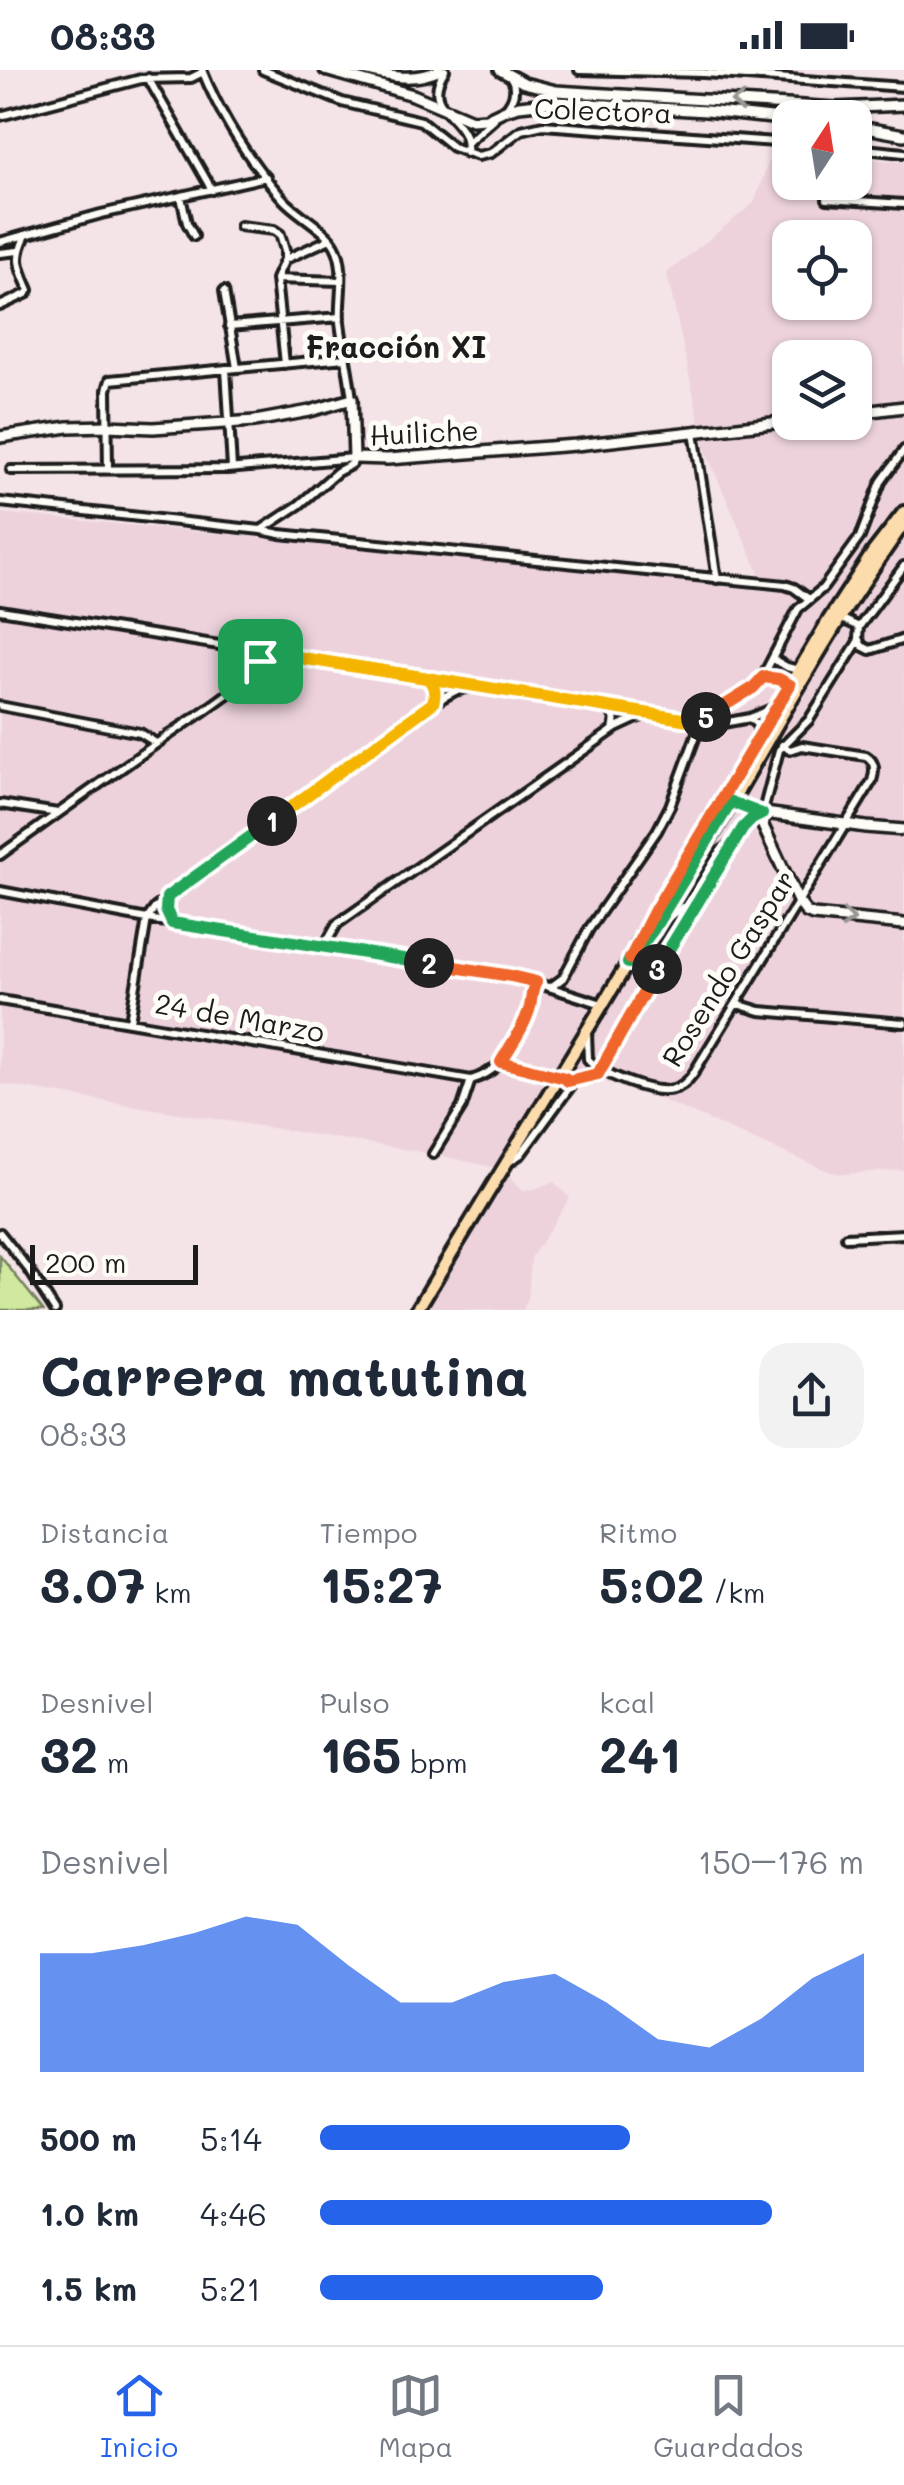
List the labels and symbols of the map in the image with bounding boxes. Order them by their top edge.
street label: Colectora [533,90,673,130]
one-way arrow [730,91,746,113]
north arrow [772,100,872,200]
district label: Fracción XI [305,326,487,366]
street label: Huiliche [369,411,479,453]
pin [218,619,303,704]
pin: 5 [681,692,731,742]
pin: 1 [247,796,297,846]
street label: Rosendo Gaspar [653,863,803,1073]
one-way arrow [841,907,857,929]
pin: 2 [404,938,454,988]
pin: 3 [632,944,682,994]
street label: 24 de Marzo [153,984,327,1050]
scale bar [30,1240,198,1284]

